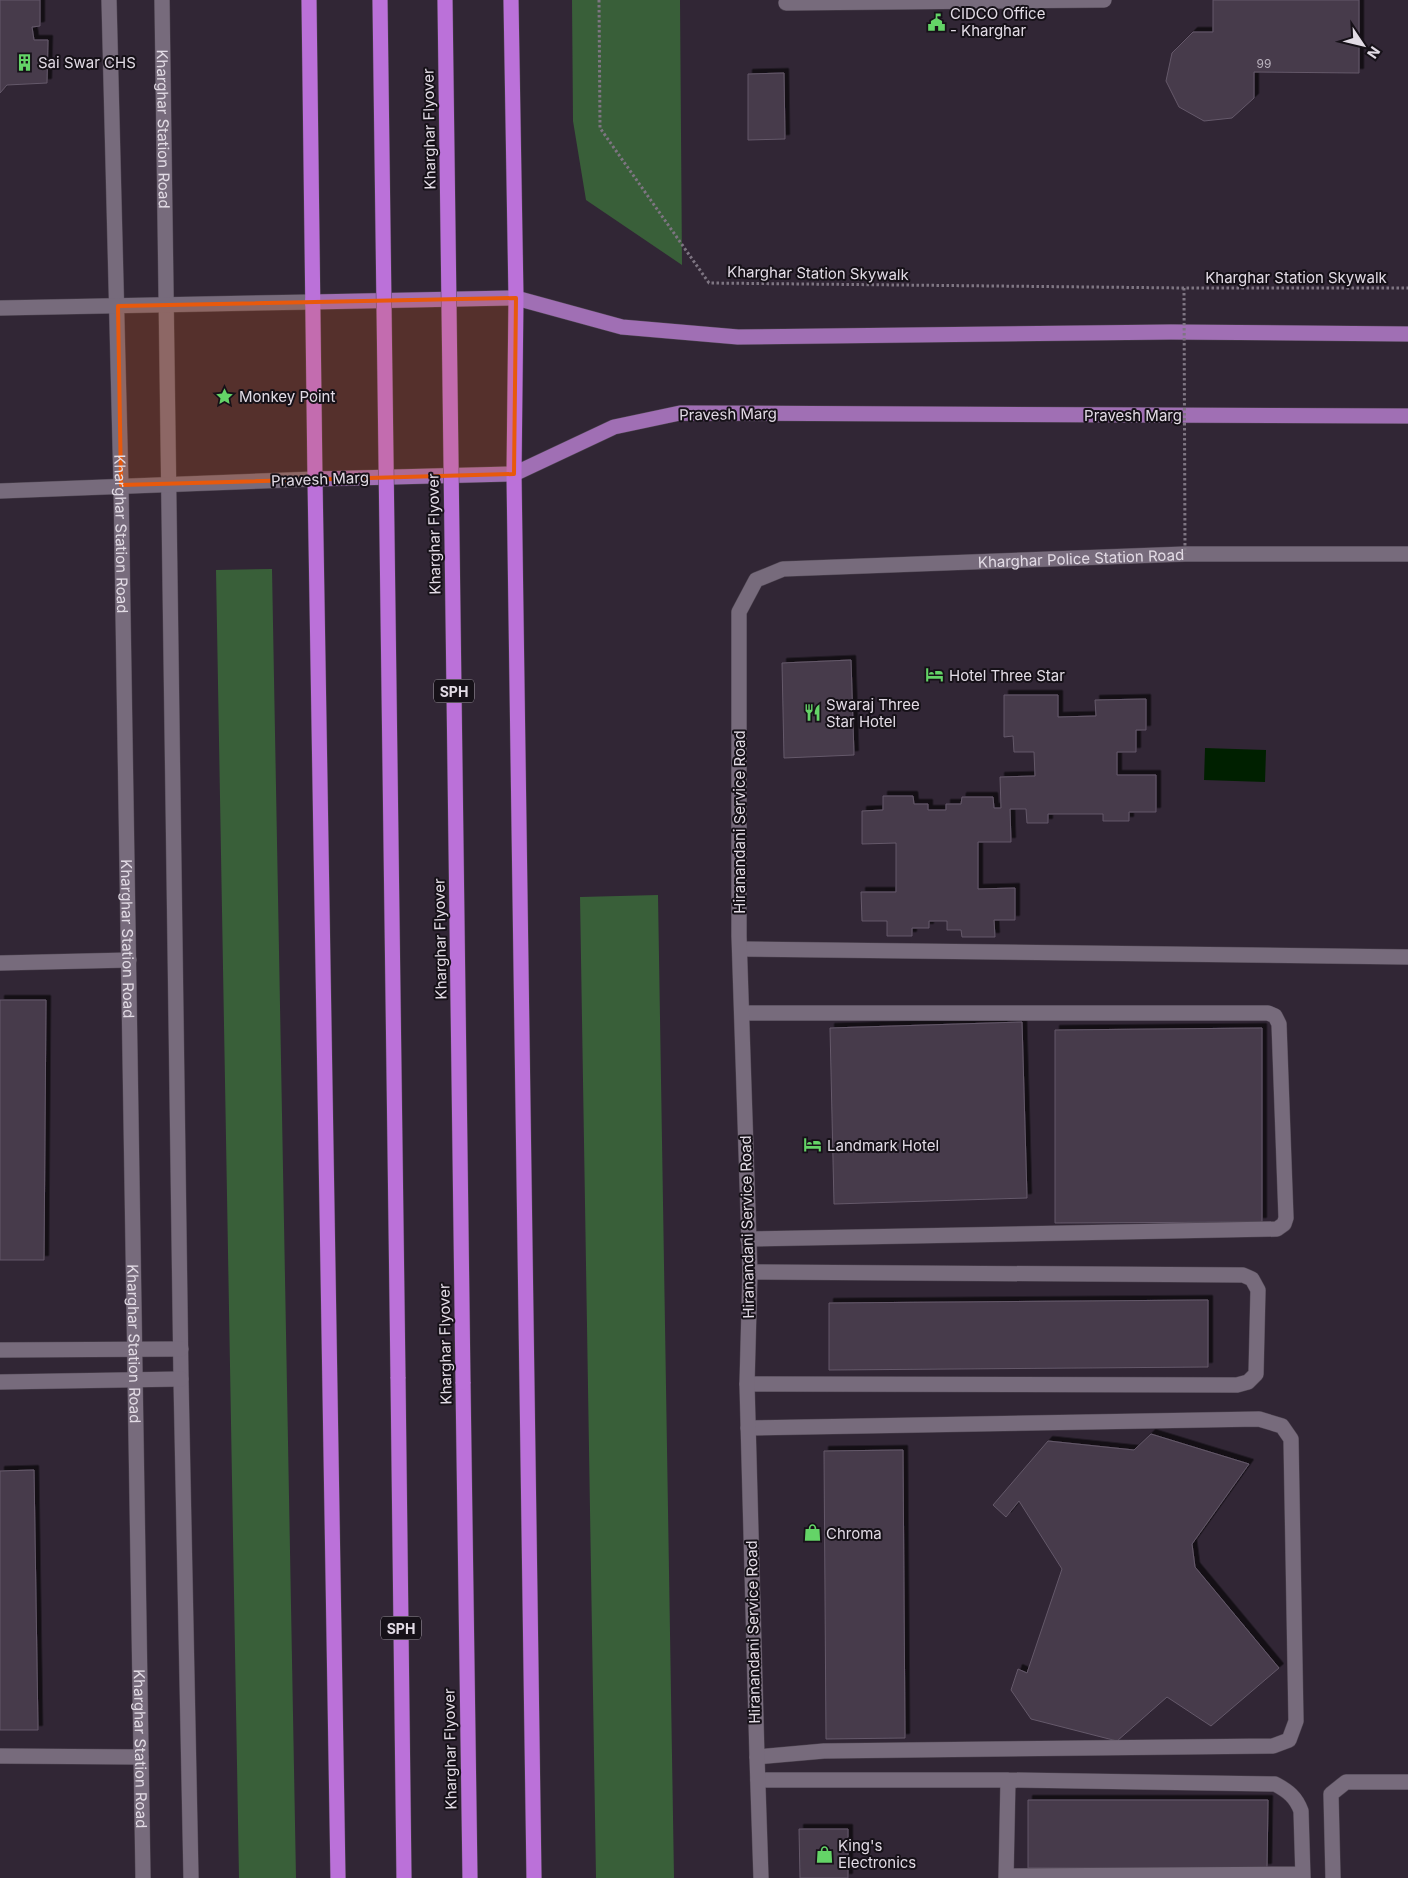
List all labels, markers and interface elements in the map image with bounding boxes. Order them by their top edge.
place label: CIDCO Office - Kharghar [950,4,1045,40]
public building icon: CIDCO Office - Kharghar [926,12,946,32]
north arrow [1338,20,1388,70]
text: N [1364,43,1384,62]
street label: Kharghar Station Road [153,49,174,209]
building icon: Sai Swar CHS [14,52,34,72]
place label: Sai Swar CHS [38,53,136,72]
house number: 99 [1257,56,1271,71]
street label: Kharghar Flyover [418,68,440,190]
street label: Kharghar Station Skywalk [727,262,910,284]
street label: Kharghar Station Skywalk [1205,268,1388,287]
place icon: Monkey Point [215,386,235,406]
place label: Monkey Point [239,387,335,406]
street label: Pravesh Marg [679,404,777,424]
street label: Pravesh Marg [1084,406,1182,425]
street label: Kharghar Station Road [111,454,133,614]
street label: Pravesh Marg [271,468,369,490]
street label: Kharghar Flyover [423,473,445,595]
street label: Kharghar Police Station Road [977,545,1184,571]
hotel icon: Hotel Three Star [925,665,945,685]
place label: Hotel Three Star [949,666,1065,685]
road number: SPH [434,679,474,702]
place label: Swaraj Three Star Hotel [826,695,920,731]
restaurant icon: Swaraj Three Star Hotel [802,703,822,723]
street label: Hiranandani Service Road [730,730,749,914]
street label: Kharghar Station Road [117,859,139,1018]
street label: Kharghar Flyover [429,878,451,1000]
street label: Hiranandani Service Road [736,1135,758,1319]
hotel icon: Landmark Hotel [803,1135,823,1155]
place label: Landmark Hotel [827,1136,939,1155]
street label: Kharghar Station Road [124,1264,145,1423]
street label: Kharghar Flyover [434,1283,456,1405]
shop icon: Chroma [802,1523,822,1543]
place label: Chroma [826,1524,882,1543]
street label: Hiranandani Service Road [742,1540,764,1724]
road number: SPH [381,1616,421,1640]
street label: Kharghar Station Road [130,1669,152,1828]
street label: Kharghar Flyover [439,1688,461,1810]
place label: King's Electronics [838,1836,916,1872]
shop icon: King's Electronics [814,1844,834,1864]

